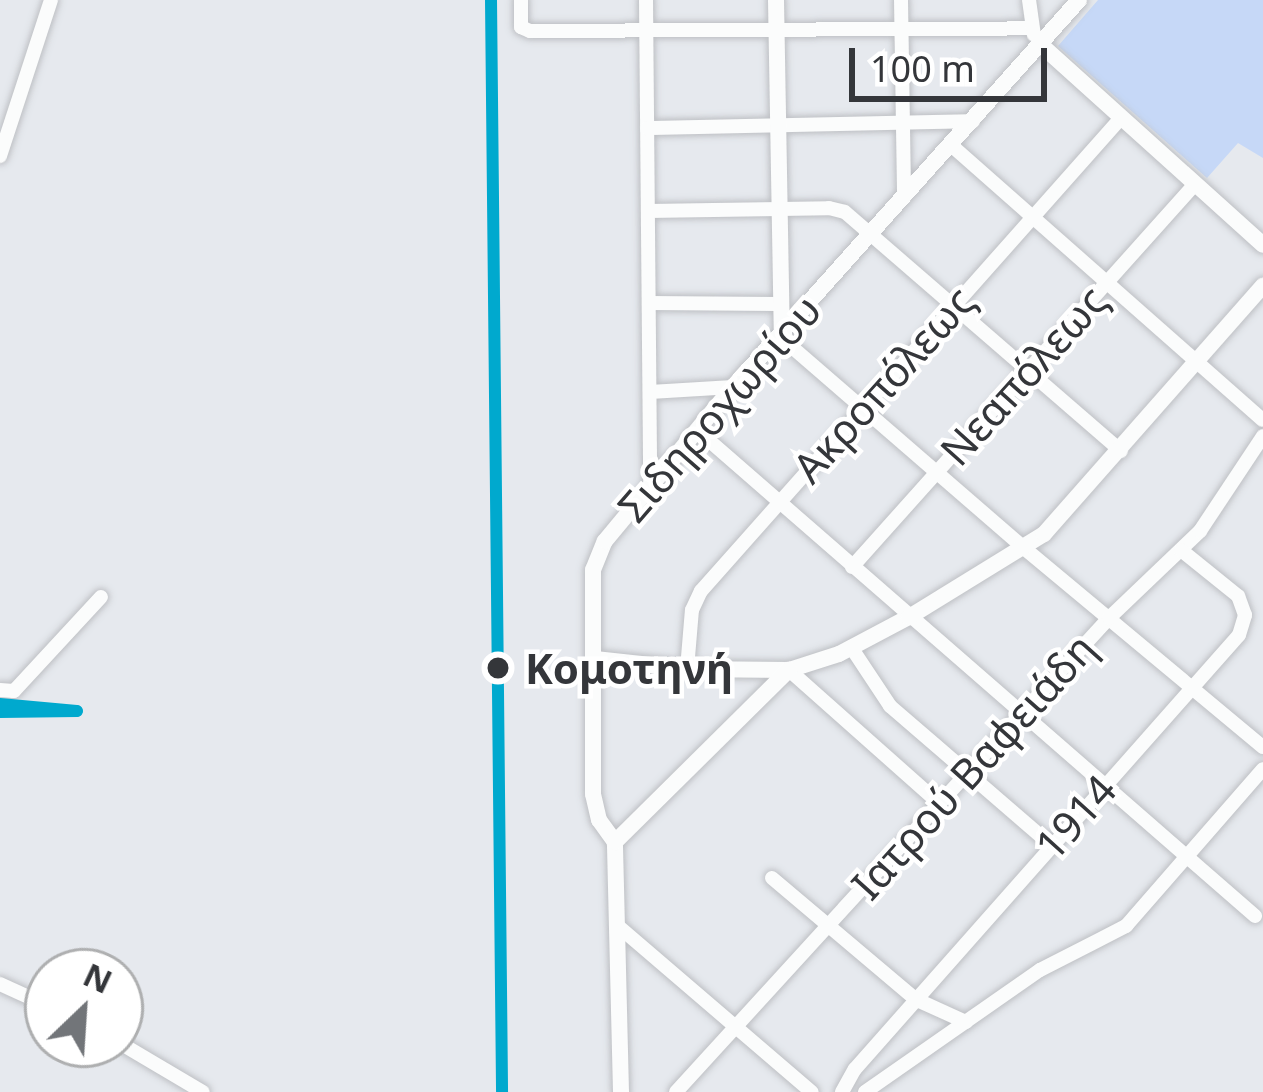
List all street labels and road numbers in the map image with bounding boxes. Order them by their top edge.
street label: Νεαπόλεως [929,275,1117,475]
street label: Ακροπόλεως [782,276,984,492]
street label: Σιδηροχωρίου [607,285,831,531]
street label: Ιατρού Βαφειάδη [841,623,1105,909]
street label: 1914 [1024,764,1126,870]

